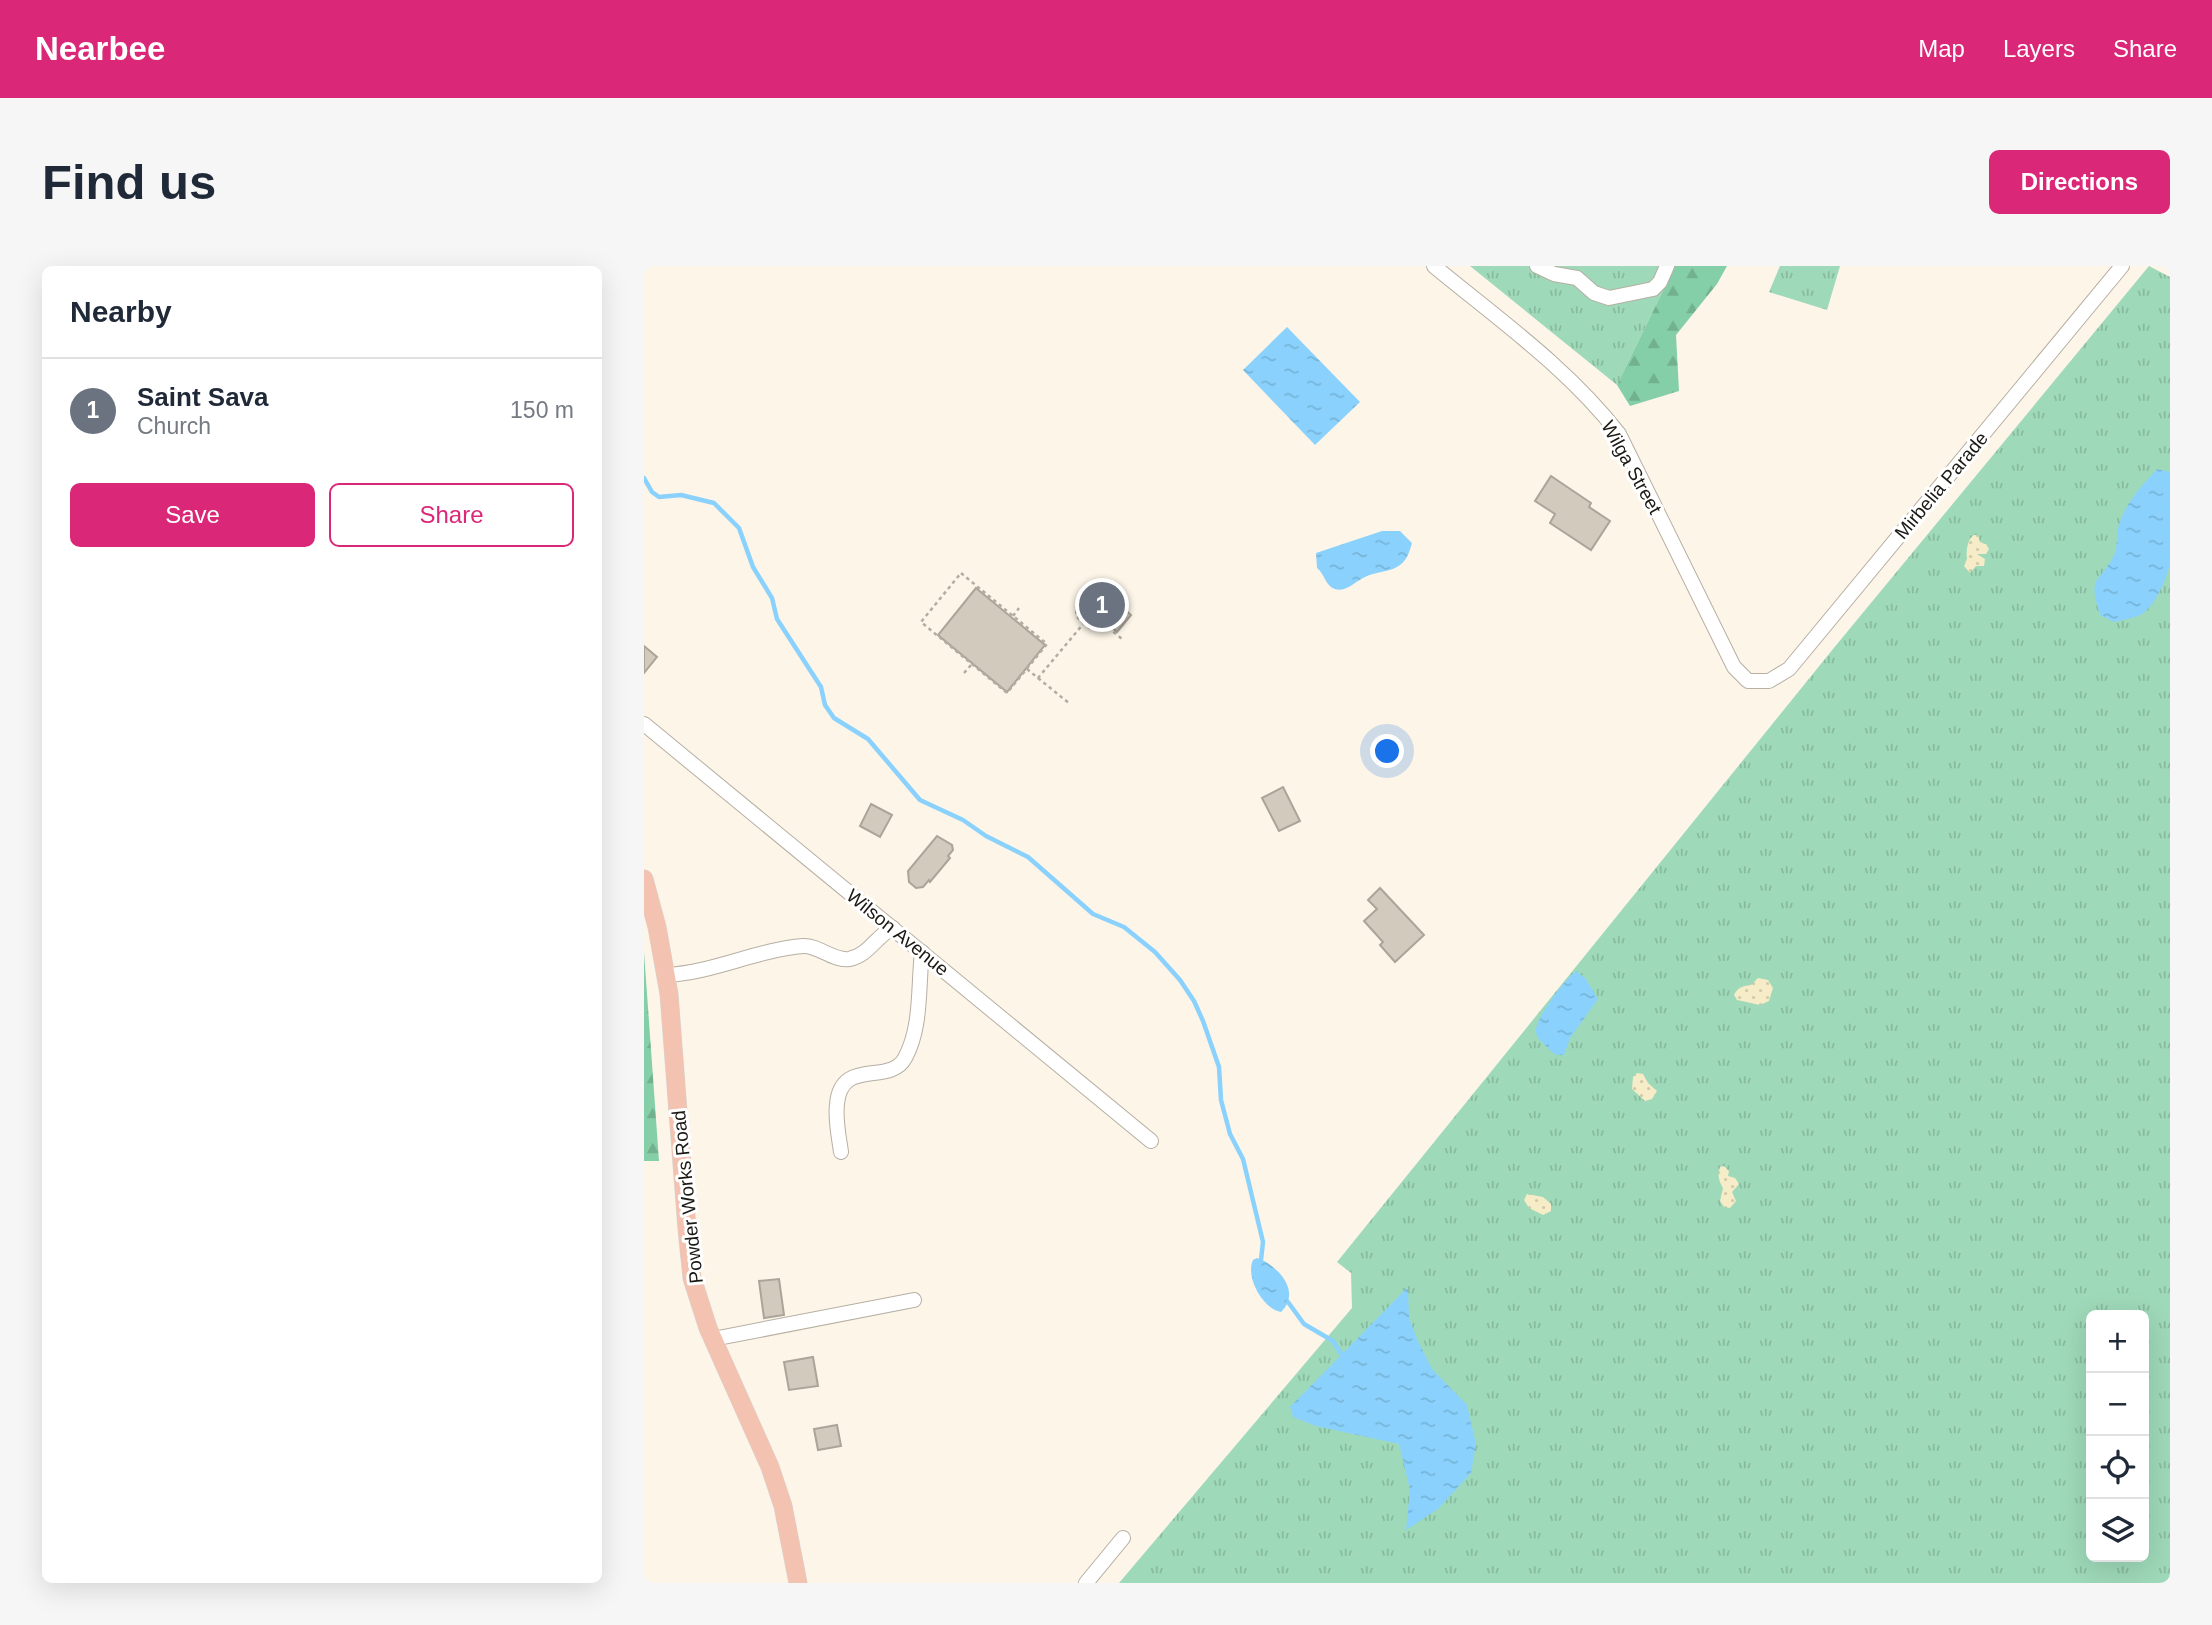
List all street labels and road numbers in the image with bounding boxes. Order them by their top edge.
street label: Wilga Street [1597,417,1666,518]
street label: Mirbelia Parade [1891,428,1992,543]
street label: Wilson Avenue [842,885,953,980]
street label: Powder Works Road [668,1109,707,1285]

